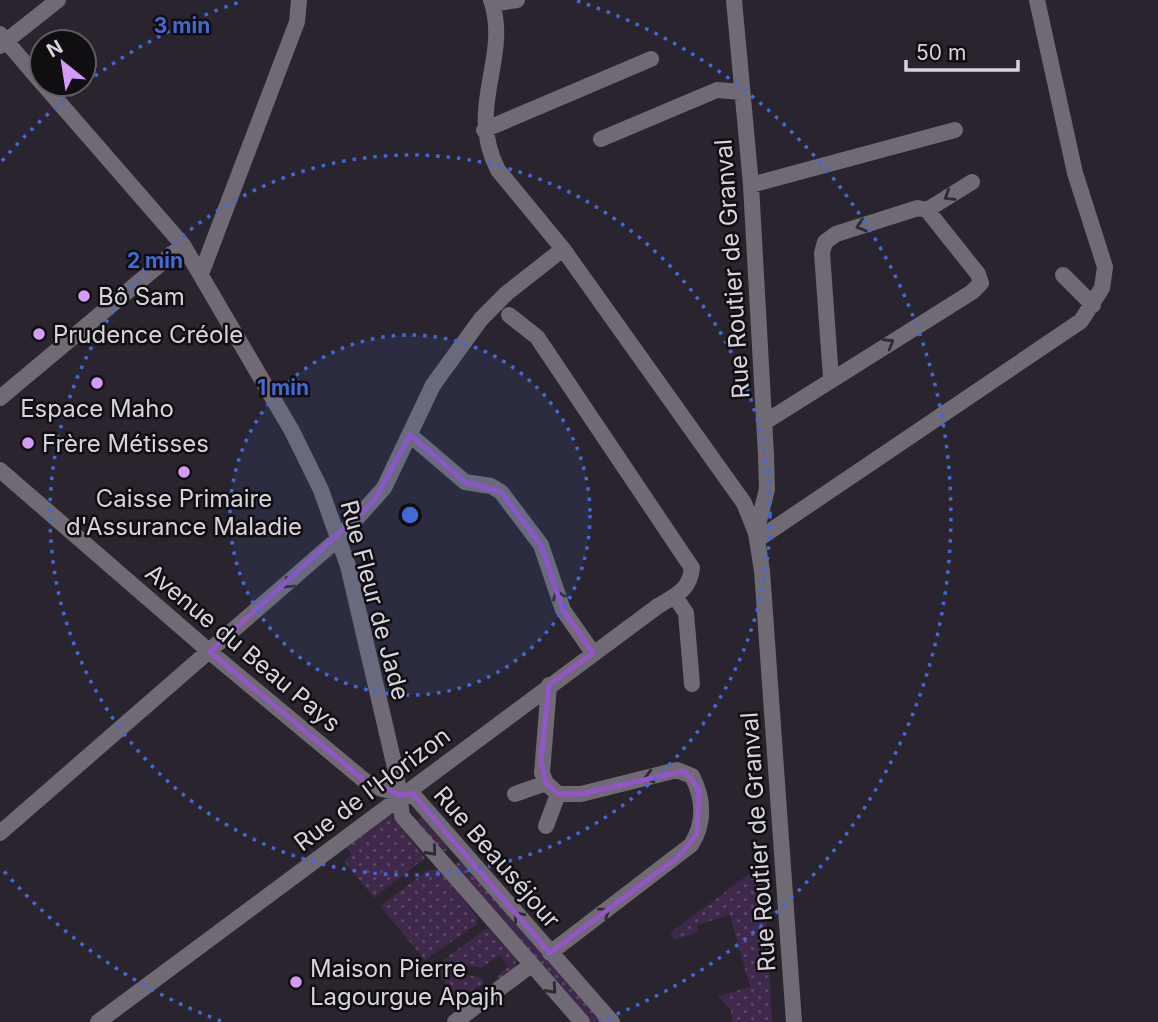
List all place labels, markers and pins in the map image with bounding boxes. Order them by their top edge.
place label: Bô Sam [98,282,185,311]
marker: Bô Sam [76,288,92,304]
place label: Prudence Créole [53,320,243,349]
marker: Prudence Créole [31,326,47,342]
marker: Espace Maho [89,375,105,391]
place label: Espace Maho [20,394,174,423]
place label: Frère Métisses [42,429,209,458]
marker: Frère Métisses [20,435,36,451]
marker: Caisse Primaire d'Assurance Maladie [176,464,192,480]
place label: Caisse Primaire d'Assurance Maladie [66,484,302,541]
centre of rings [398,503,422,527]
place label: Maison Pierre Lagourgue Apajh [310,954,504,1011]
marker: Maison Pierre Lagourgue Apajh [288,974,304,990]

